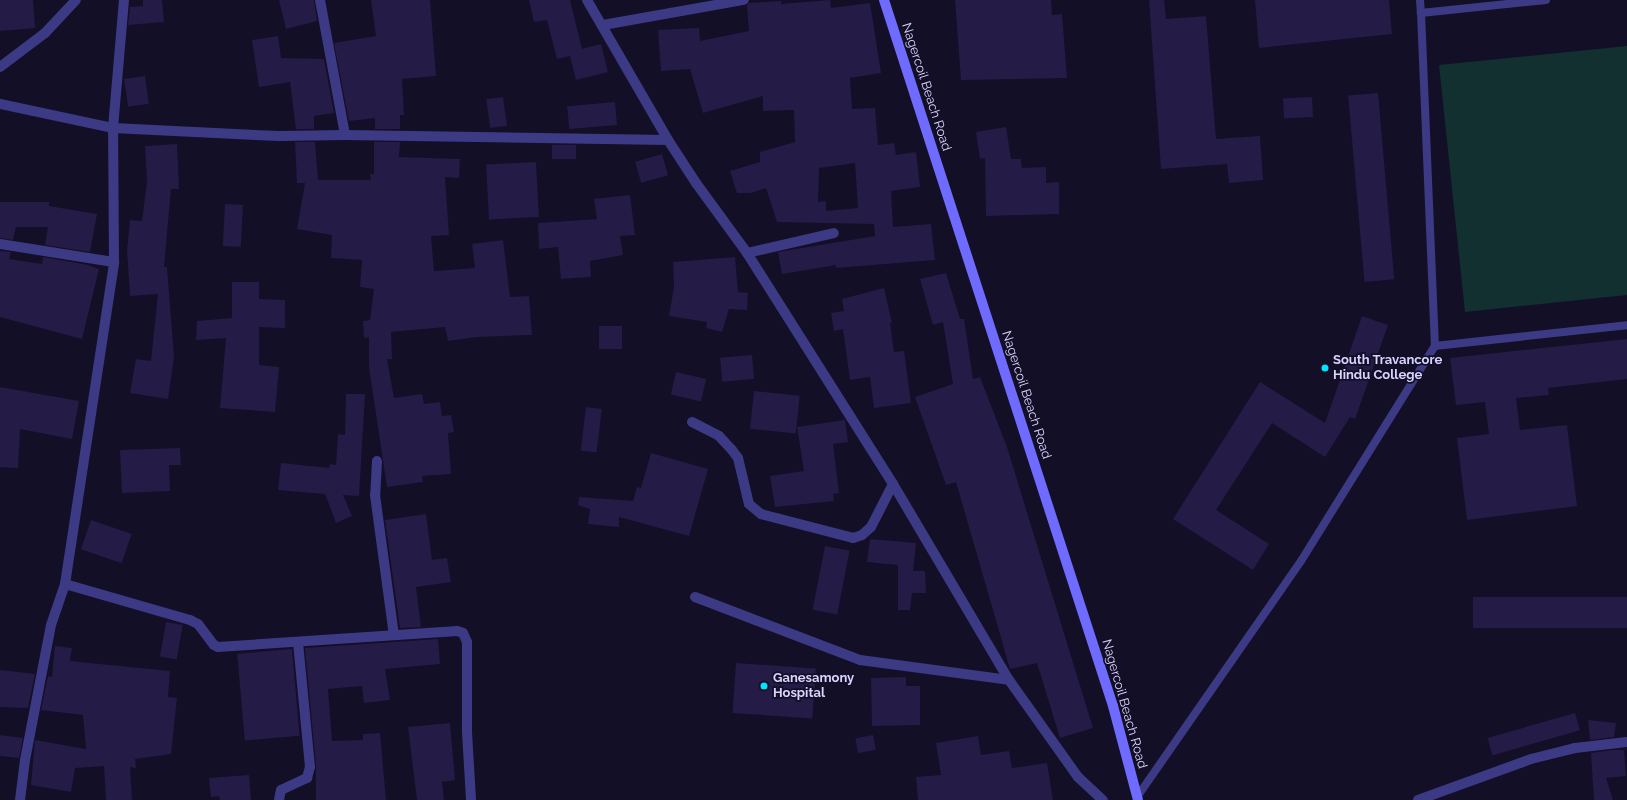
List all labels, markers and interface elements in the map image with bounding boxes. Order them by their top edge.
street label: Nagercoil Beach Road [898,21,954,153]
street label: Nagercoil Beach Road [998,329,1054,461]
place label: South Travancore Hindu College [1333,353,1443,384]
marker: South Travancore Hindu College [1320,363,1330,373]
street label: Nagercoil Beach Road [1098,637,1150,771]
place label: Ganesamony Hospital [773,671,854,702]
marker: Ganesamony Hospital [758,680,770,692]

